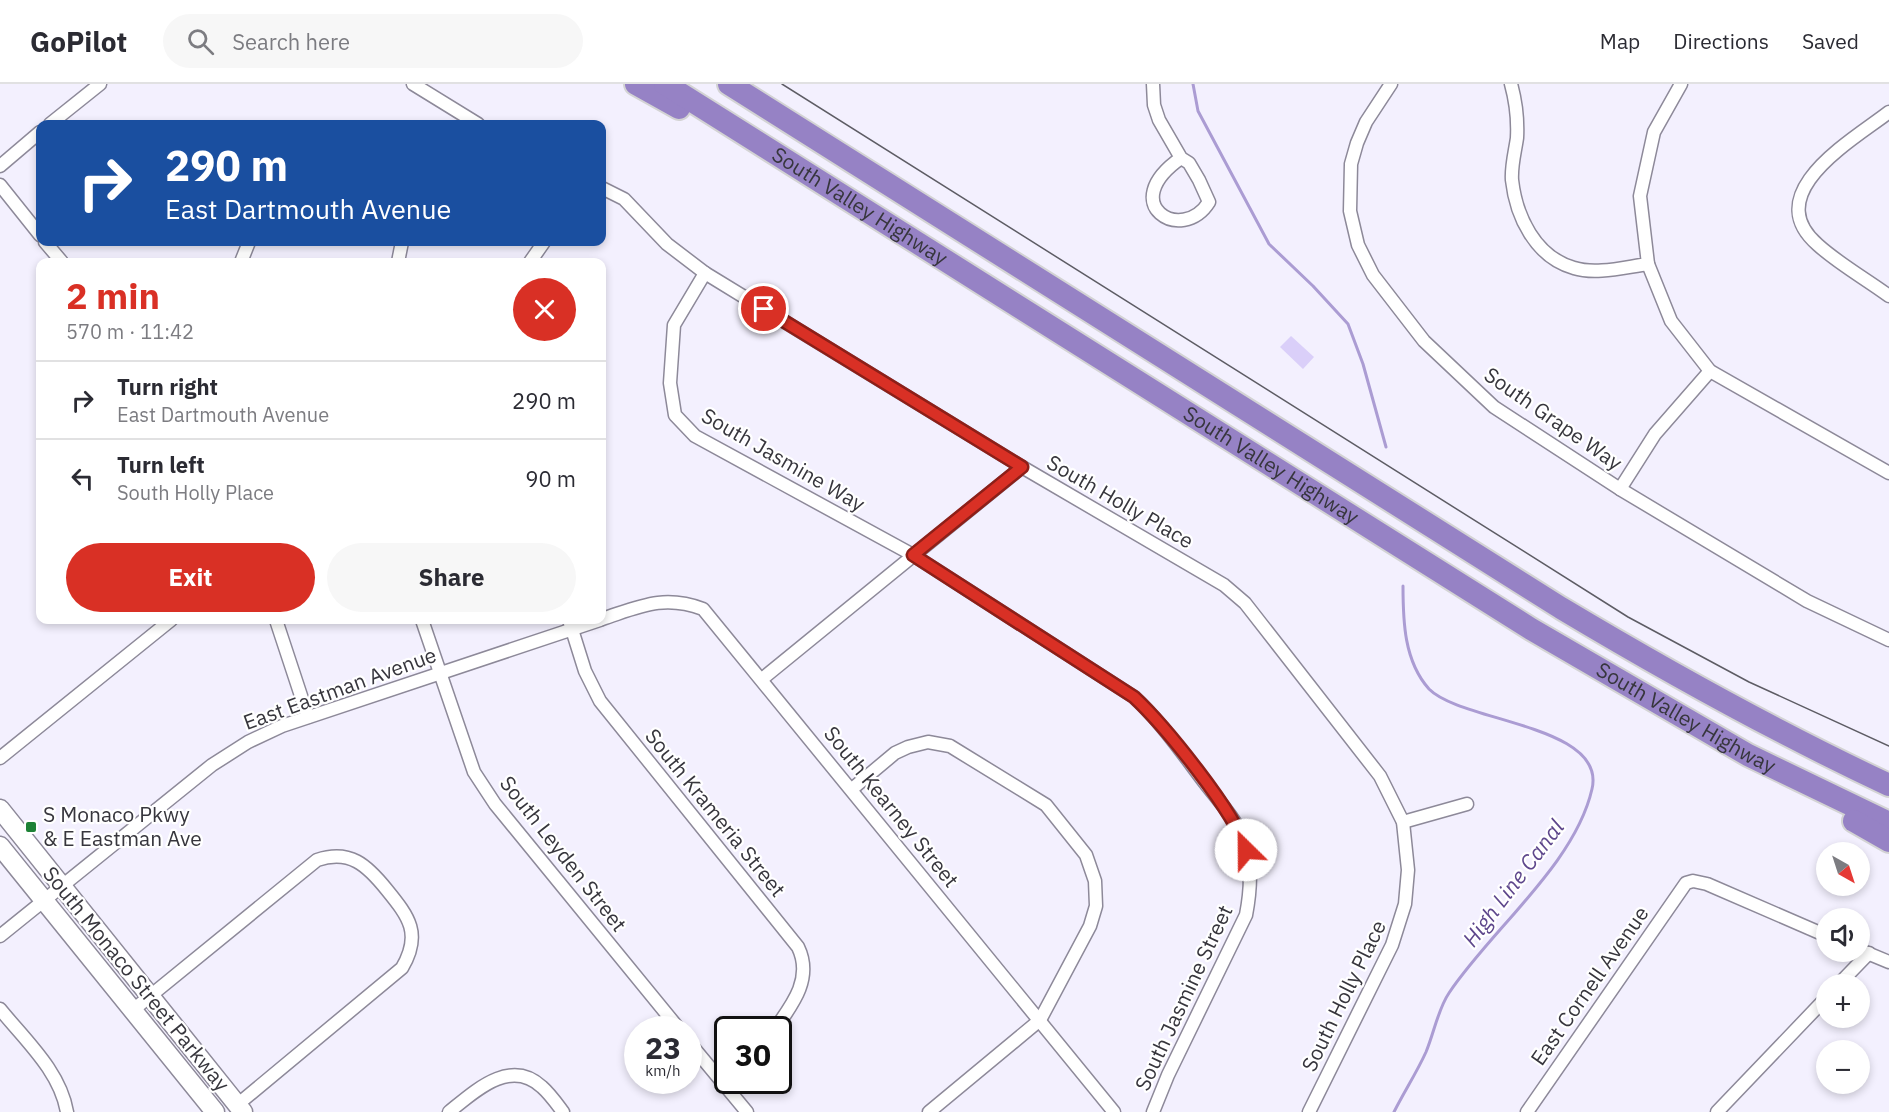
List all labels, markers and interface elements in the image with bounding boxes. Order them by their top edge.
search box [163,14,583,68]
text: GoPilot [30,23,127,60]
icon: search [184,25,217,58]
text: Search here [232,27,350,56]
text: Map [1600,27,1640,55]
text: Directions [1673,27,1769,55]
text: Saved [1802,27,1859,55]
text: 290 m [165,138,288,193]
street label: South Valley Highway [767,140,954,272]
icon: right [66,144,144,222]
text: East Dartmouth Avenue [165,191,451,226]
text: 2 min [66,272,160,319]
button: close [513,278,576,341]
pin [738,283,789,334]
icon: arrive [747,292,780,325]
text: 570 m · 11:42 [66,318,194,345]
street label: South Grape Way [1479,360,1629,476]
text: Turn right [117,372,218,401]
icon: right [66,384,99,417]
text: 290 m [512,386,576,415]
street label: South Valley Highway [1178,399,1365,531]
text: East Dartmouth Avenue [117,401,329,428]
street label: South Jasmine Way [697,401,871,518]
street label: South Holly Place [1042,448,1199,554]
text: Turn left [117,450,205,479]
icon: left [66,462,99,495]
text: 90 m [525,464,576,493]
text: South Holly Place [117,479,274,506]
button: Exit [66,543,315,612]
button: Share [327,543,576,612]
street label: East Eastman Avenue [239,640,440,736]
street label: South Valley Highway [1592,655,1781,780]
street label: South Kearney Street [818,720,966,893]
street label: South Krameria Street [639,722,792,902]
street label: South Leyden Street [494,770,633,937]
place label: S Monaco Pkwy & E Eastman Ave [43,800,202,852]
water label: High Line Canal [1455,813,1570,952]
position arrow [1214,818,1278,882]
marker: S Monaco Pkwy & E Eastman Ave [24,820,38,834]
north arrow [1816,842,1870,896]
map controls [1816,842,1870,1094]
street label: South Monaco Street Parkway [37,860,237,1097]
street label: South Jasmine Street [1128,900,1238,1095]
street label: East Cornell Avenue [1524,900,1655,1071]
button: sound [1816,908,1870,962]
street label: South Holly Place [1294,915,1392,1076]
button: + [1816,974,1870,1028]
speed limit sign: 30 [714,1016,792,1094]
text: 23 [645,1028,681,1067]
button: − [1816,1040,1870,1094]
text: km/h [645,1061,681,1080]

